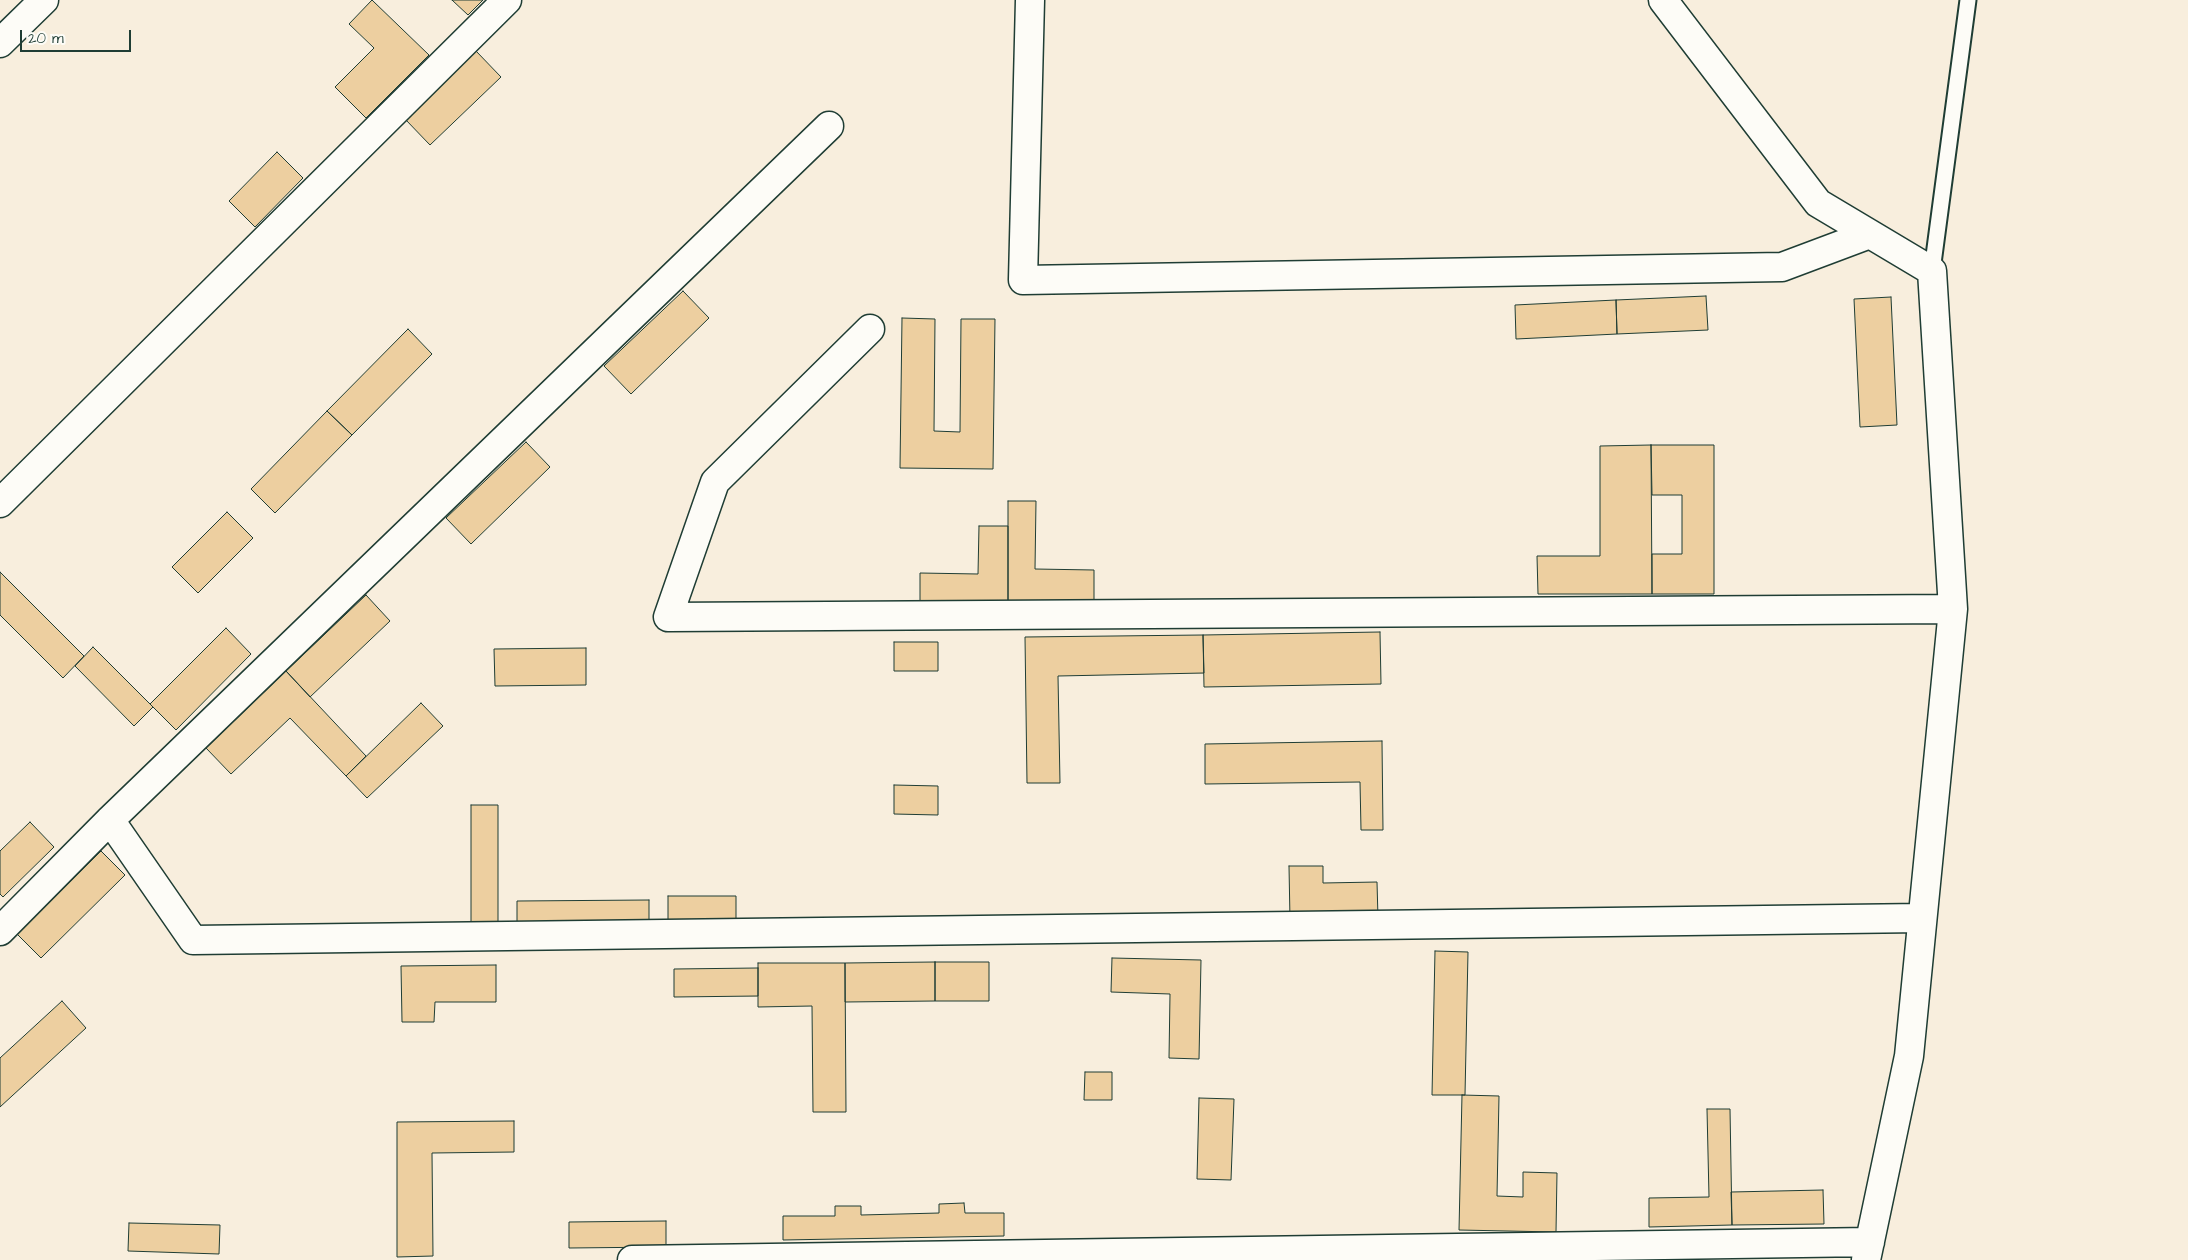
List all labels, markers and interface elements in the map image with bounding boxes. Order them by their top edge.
scale bar [22,20,134,52]
text: 20 m [28,28,64,49]

